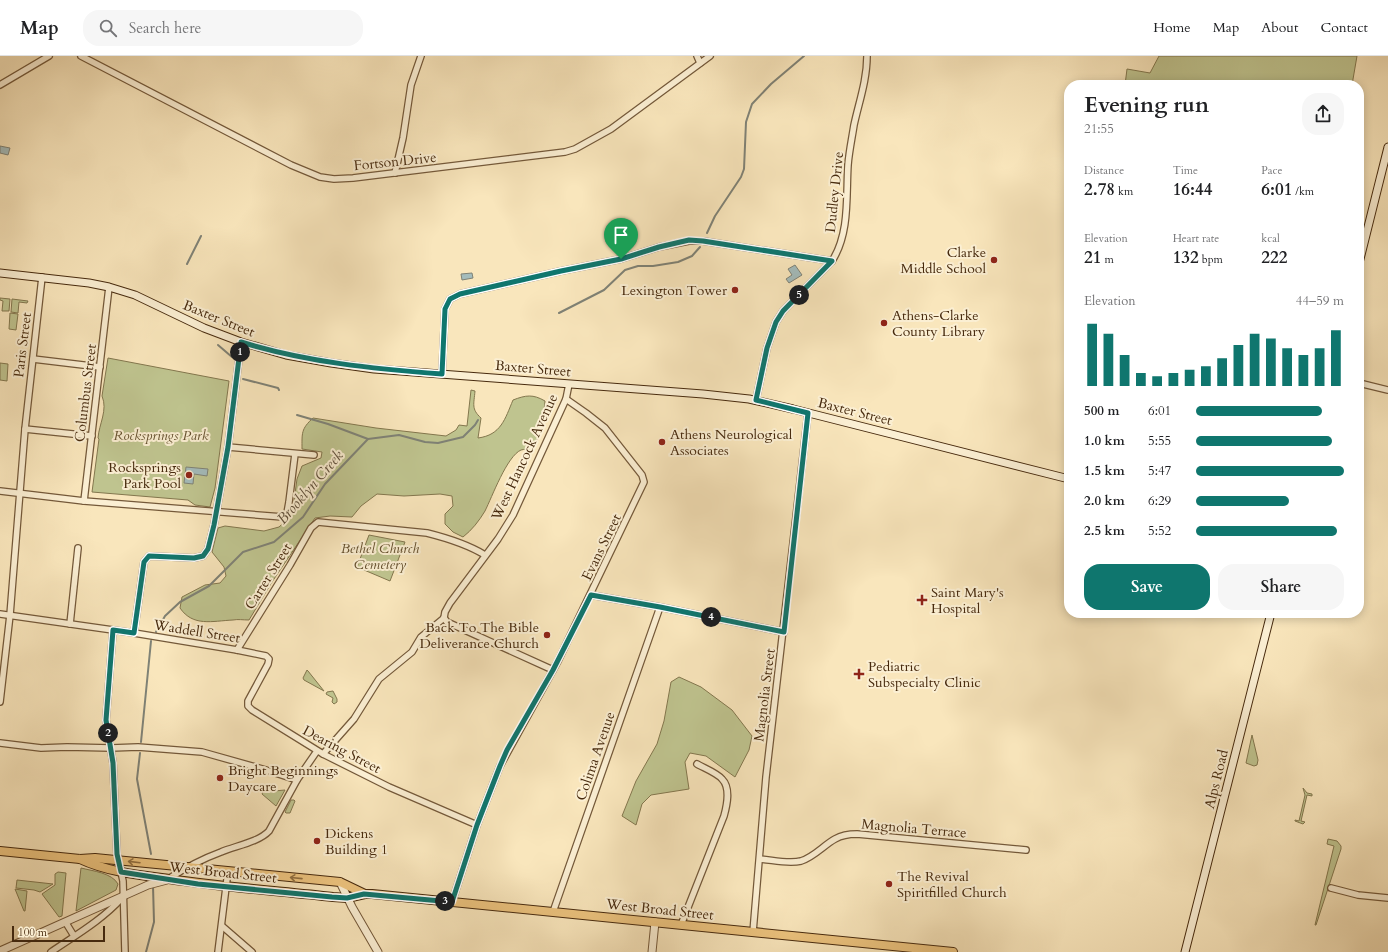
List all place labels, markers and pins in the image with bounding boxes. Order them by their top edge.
pin [604,218,638,259]
place label: Clarke Middle School [901,243,986,278]
marker: Clarke Middle School [989,255,999,265]
place label: Lexington Tower [621,281,728,300]
marker: Lexington Tower [730,285,740,295]
pin: 5 [789,285,809,305]
place label: Athens-Clarke County Library [892,306,986,341]
marker: Athens-Clarke County Library [879,318,889,328]
pin: 1 [230,342,250,362]
place label: Athens Neurological Associates [670,425,793,460]
marker: Athens Neurological Associates [657,437,667,447]
place label: Rocksprings Park Pool [108,458,181,493]
marker: Rocksprings Park Pool [184,470,194,480]
place label: Saint Mary's Hospital [931,583,1004,618]
marker: Saint Mary's Hospital [916,594,928,606]
pin: 4 [701,607,721,627]
place label: Back To The Bible Deliverance Church [419,618,539,653]
marker: Back To The Bible Deliverance Church [542,630,552,640]
place label: Pediatric Subspecialty Clinic [868,657,981,692]
marker: Pediatric Subspecialty Clinic [853,668,865,680]
pin: 2 [98,723,118,743]
place label: Bright Beginnings Daycare [228,761,339,796]
marker: Bright Beginnings Daycare [215,773,225,783]
place label: Dickens Building 1 [325,824,388,859]
marker: Dickens Building 1 [312,836,322,846]
place label: The Revival Spiritfilled Church [897,867,1007,902]
marker: The Revival Spiritfilled Church [884,879,894,889]
pin: 3 [435,891,455,911]

